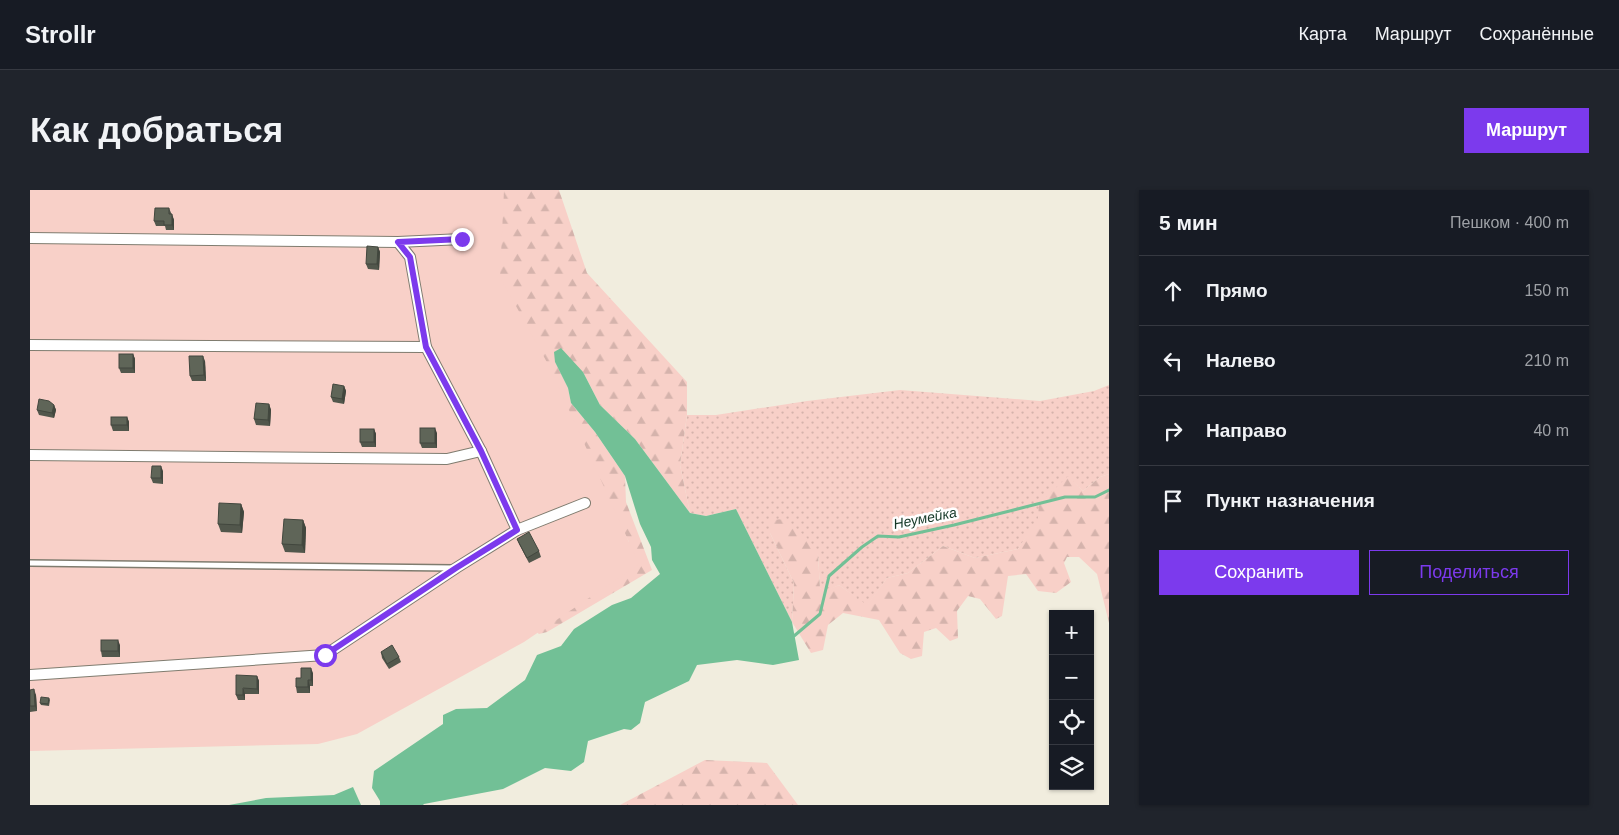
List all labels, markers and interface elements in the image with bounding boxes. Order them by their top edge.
text: Strollr [25,21,96,48]
text: Карта [1299,24,1347,44]
text: Маршрут [1375,24,1451,44]
text: Сохранённые [1479,24,1594,44]
button: Маршрут [1464,108,1589,153]
text: Как добраться [30,110,283,149]
text: 5 мин [1159,211,1218,234]
text: Пешком · 400 m [1450,214,1569,231]
route end [451,228,474,251]
icon: ahead [1159,277,1187,305]
text: Прямо [1206,280,1268,301]
text: 150 m [1525,282,1569,299]
icon: left [1159,347,1187,375]
text: Налево [1206,350,1276,371]
text: 210 m [1525,352,1569,369]
icon: right [1159,417,1187,445]
text: Направо [1206,420,1287,441]
text: 40 m [1533,422,1569,439]
icon: arrive [1159,487,1187,515]
text: Пункт назначения [1206,490,1375,511]
water label: Неумейка [892,504,958,532]
button: Сохранить [1159,550,1359,595]
button: Поделиться [1369,550,1569,595]
map controls [1049,610,1094,790]
button: + [1049,610,1094,655]
route start [314,644,337,667]
button: − [1049,655,1094,700]
button: locate [1049,700,1094,745]
button: layers [1049,745,1094,790]

